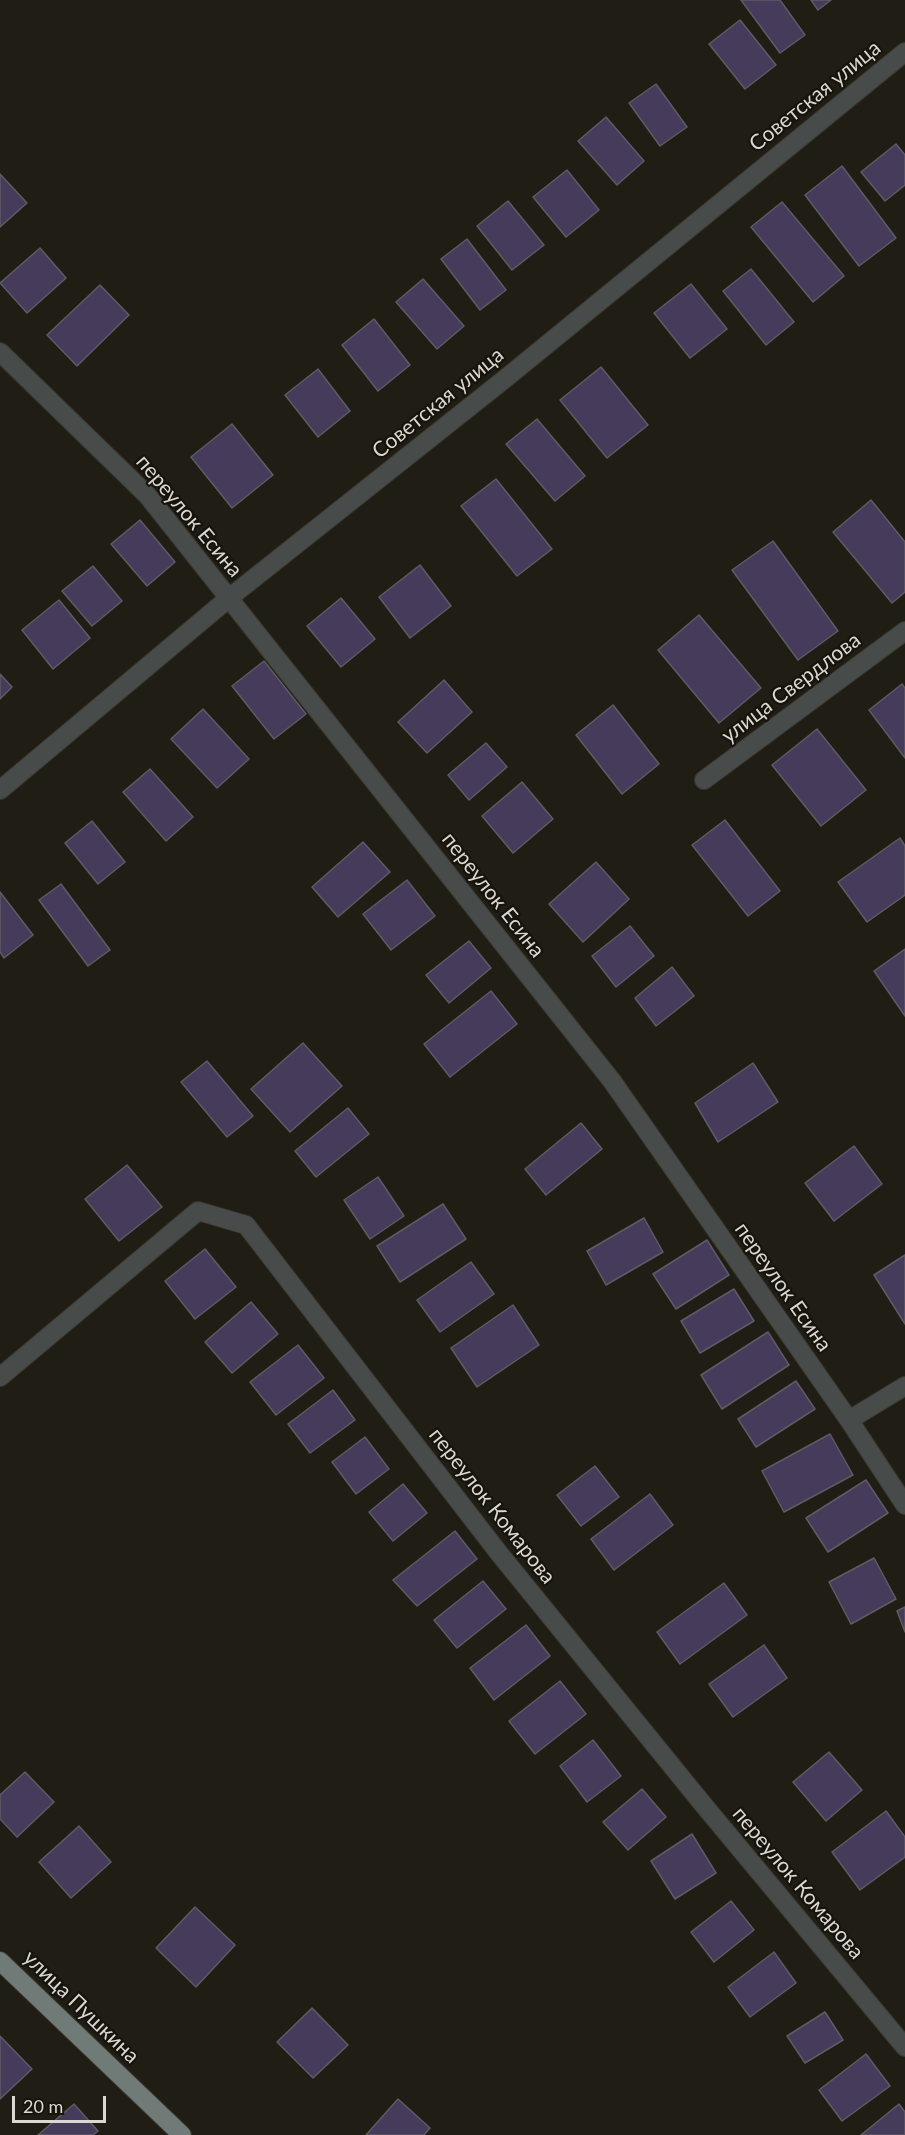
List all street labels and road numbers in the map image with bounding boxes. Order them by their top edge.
street label: Советская улица [744,35,886,157]
street label: Советская улица [367,342,509,464]
street label: переулок Есина [131,450,247,582]
street label: улица Свердлова [716,628,866,748]
street label: переулок Есина [436,827,550,963]
street label: переулок Есина [729,1218,837,1356]
street label: переулок Комарова [423,1423,561,1589]
street label: переулок Комарова [727,1802,869,1964]
street label: улица Пушкина [18,1945,144,2069]

